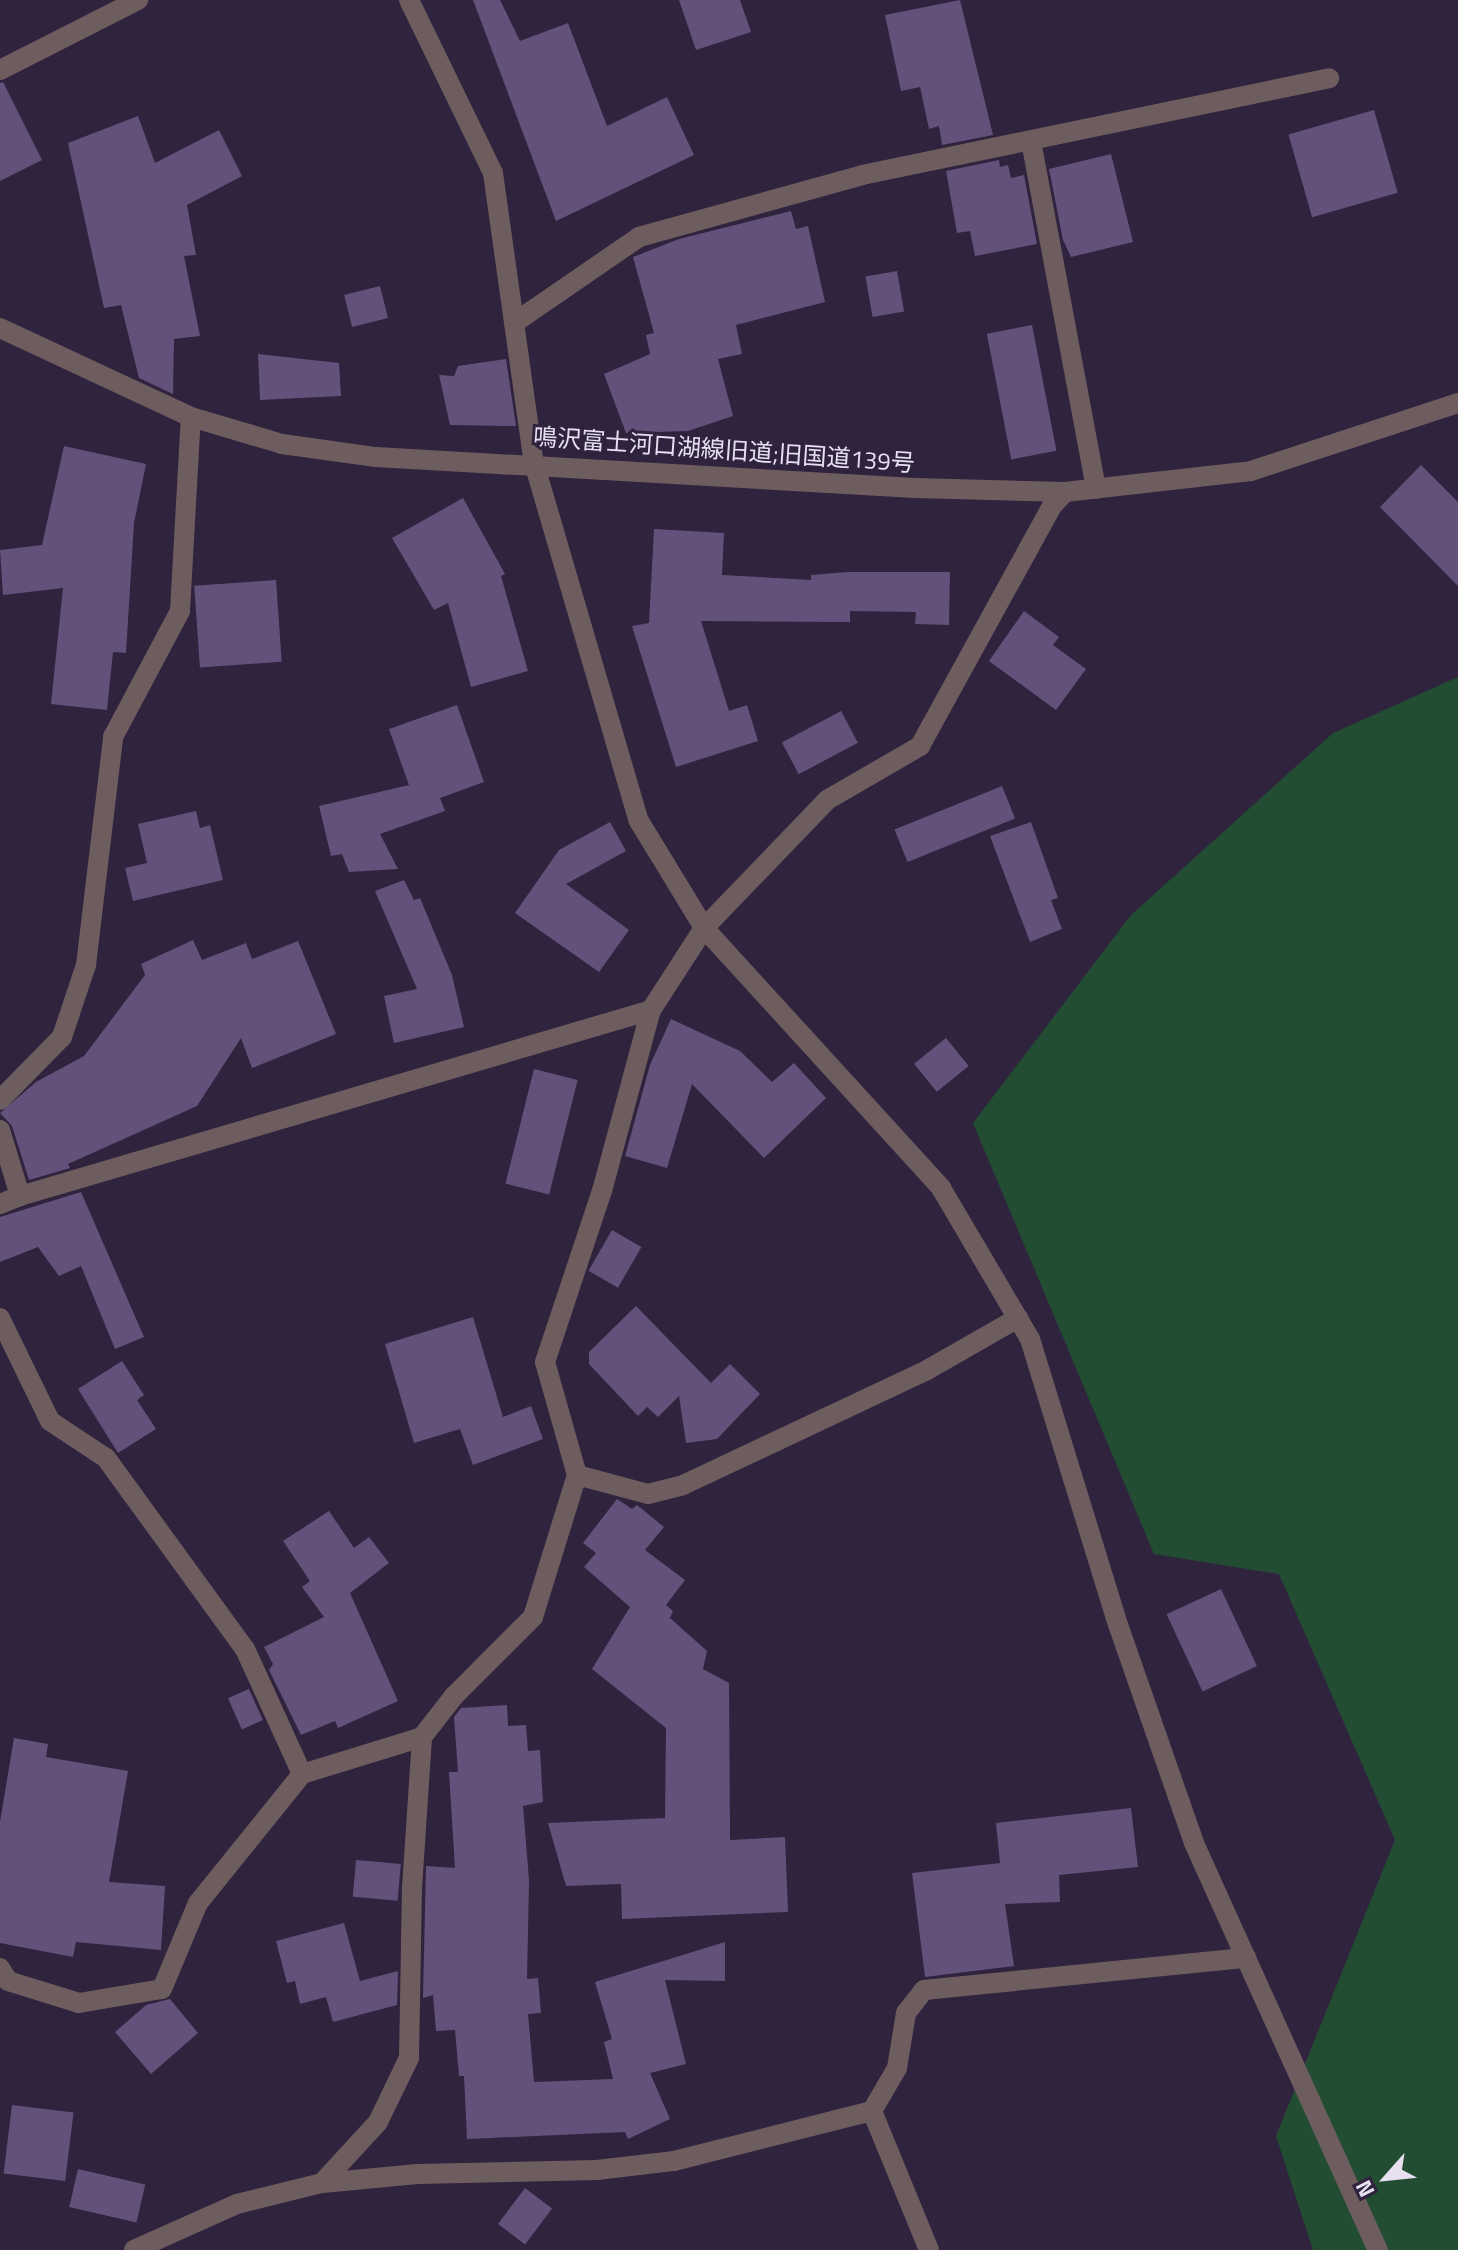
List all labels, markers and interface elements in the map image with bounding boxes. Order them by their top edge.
street label: 鳴沢富士河口湖線旧道;旧国道139号 [532,422,916,478]
north arrow [1346,2138,1426,2218]
text: N [1346,2174,1383,2203]

